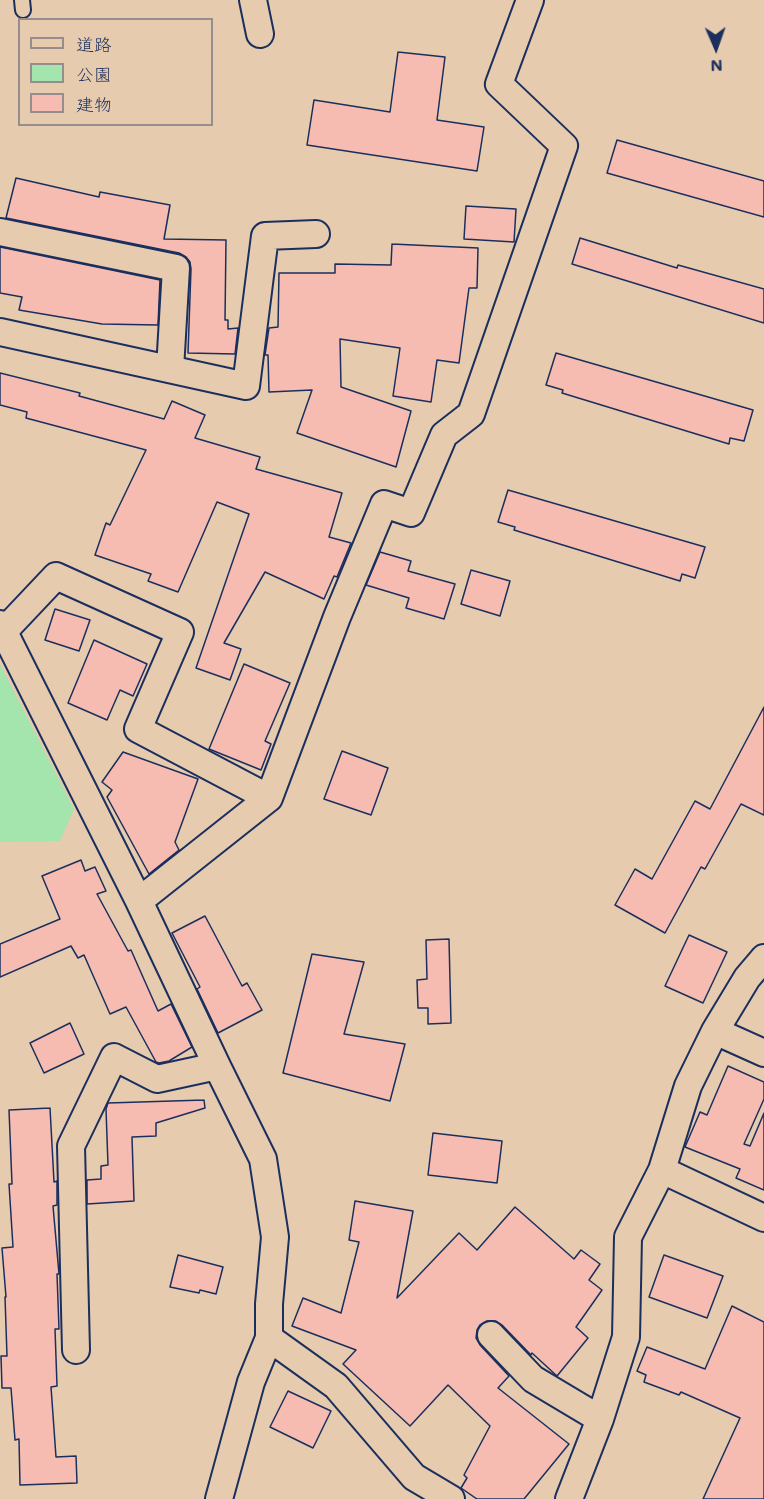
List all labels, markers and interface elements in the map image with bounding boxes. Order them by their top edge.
legend [18,18,213,126]
north arrow [686,18,746,78]
text: 道路 [76,32,112,56]
text: N [710,56,723,77]
text: 公園 [76,62,112,86]
text: 建物 [76,92,112,116]

